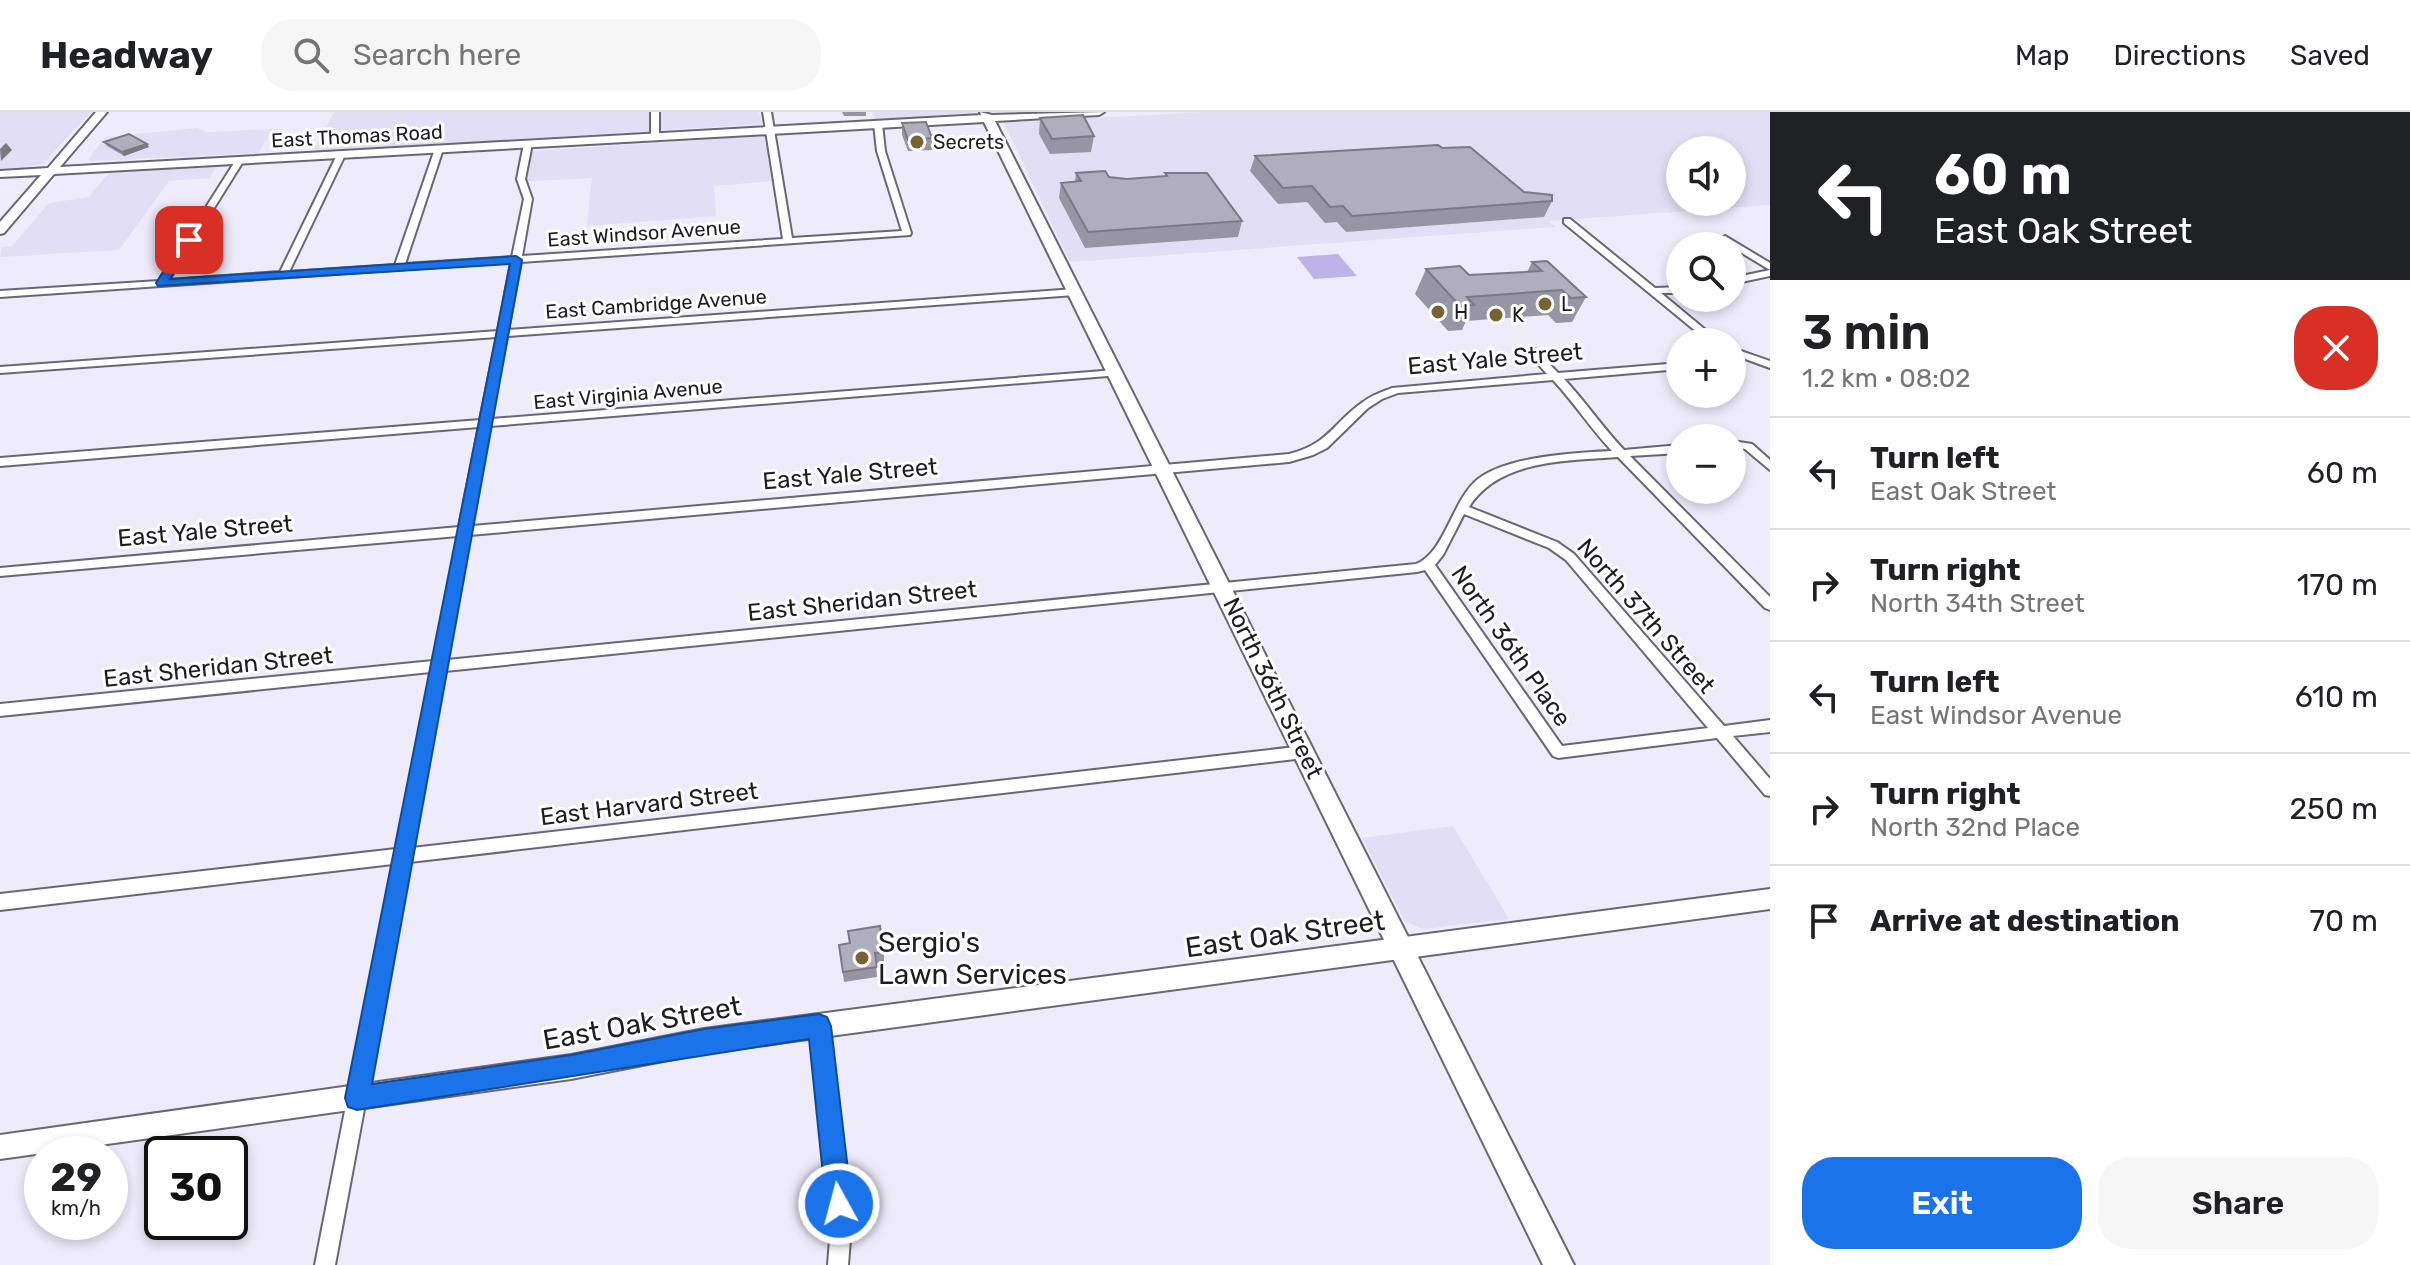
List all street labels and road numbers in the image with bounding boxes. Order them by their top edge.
street label: East Thomas Road [271,120,443,152]
street label: East Windsor Avenue [546,214,742,252]
street label: East Cambridge Avenue [544,284,768,324]
street label: East Yale Street [1406,337,1584,381]
street label: East Virginia Avenue [532,374,724,414]
street label: East Yale Street [761,452,939,496]
street label: East Yale Street [116,509,294,553]
street label: North 37th Street [1571,533,1721,699]
street label: North 36th Place [1445,560,1577,732]
street label: East Sheridan Street [746,575,978,627]
street label: North 36th Street [1217,593,1329,783]
street label: East Sheridan Street [102,641,334,693]
street label: East Harvard Street [538,777,760,831]
street label: East Oak Street [1183,904,1387,964]
street label: East Oak Street [540,989,744,1057]

